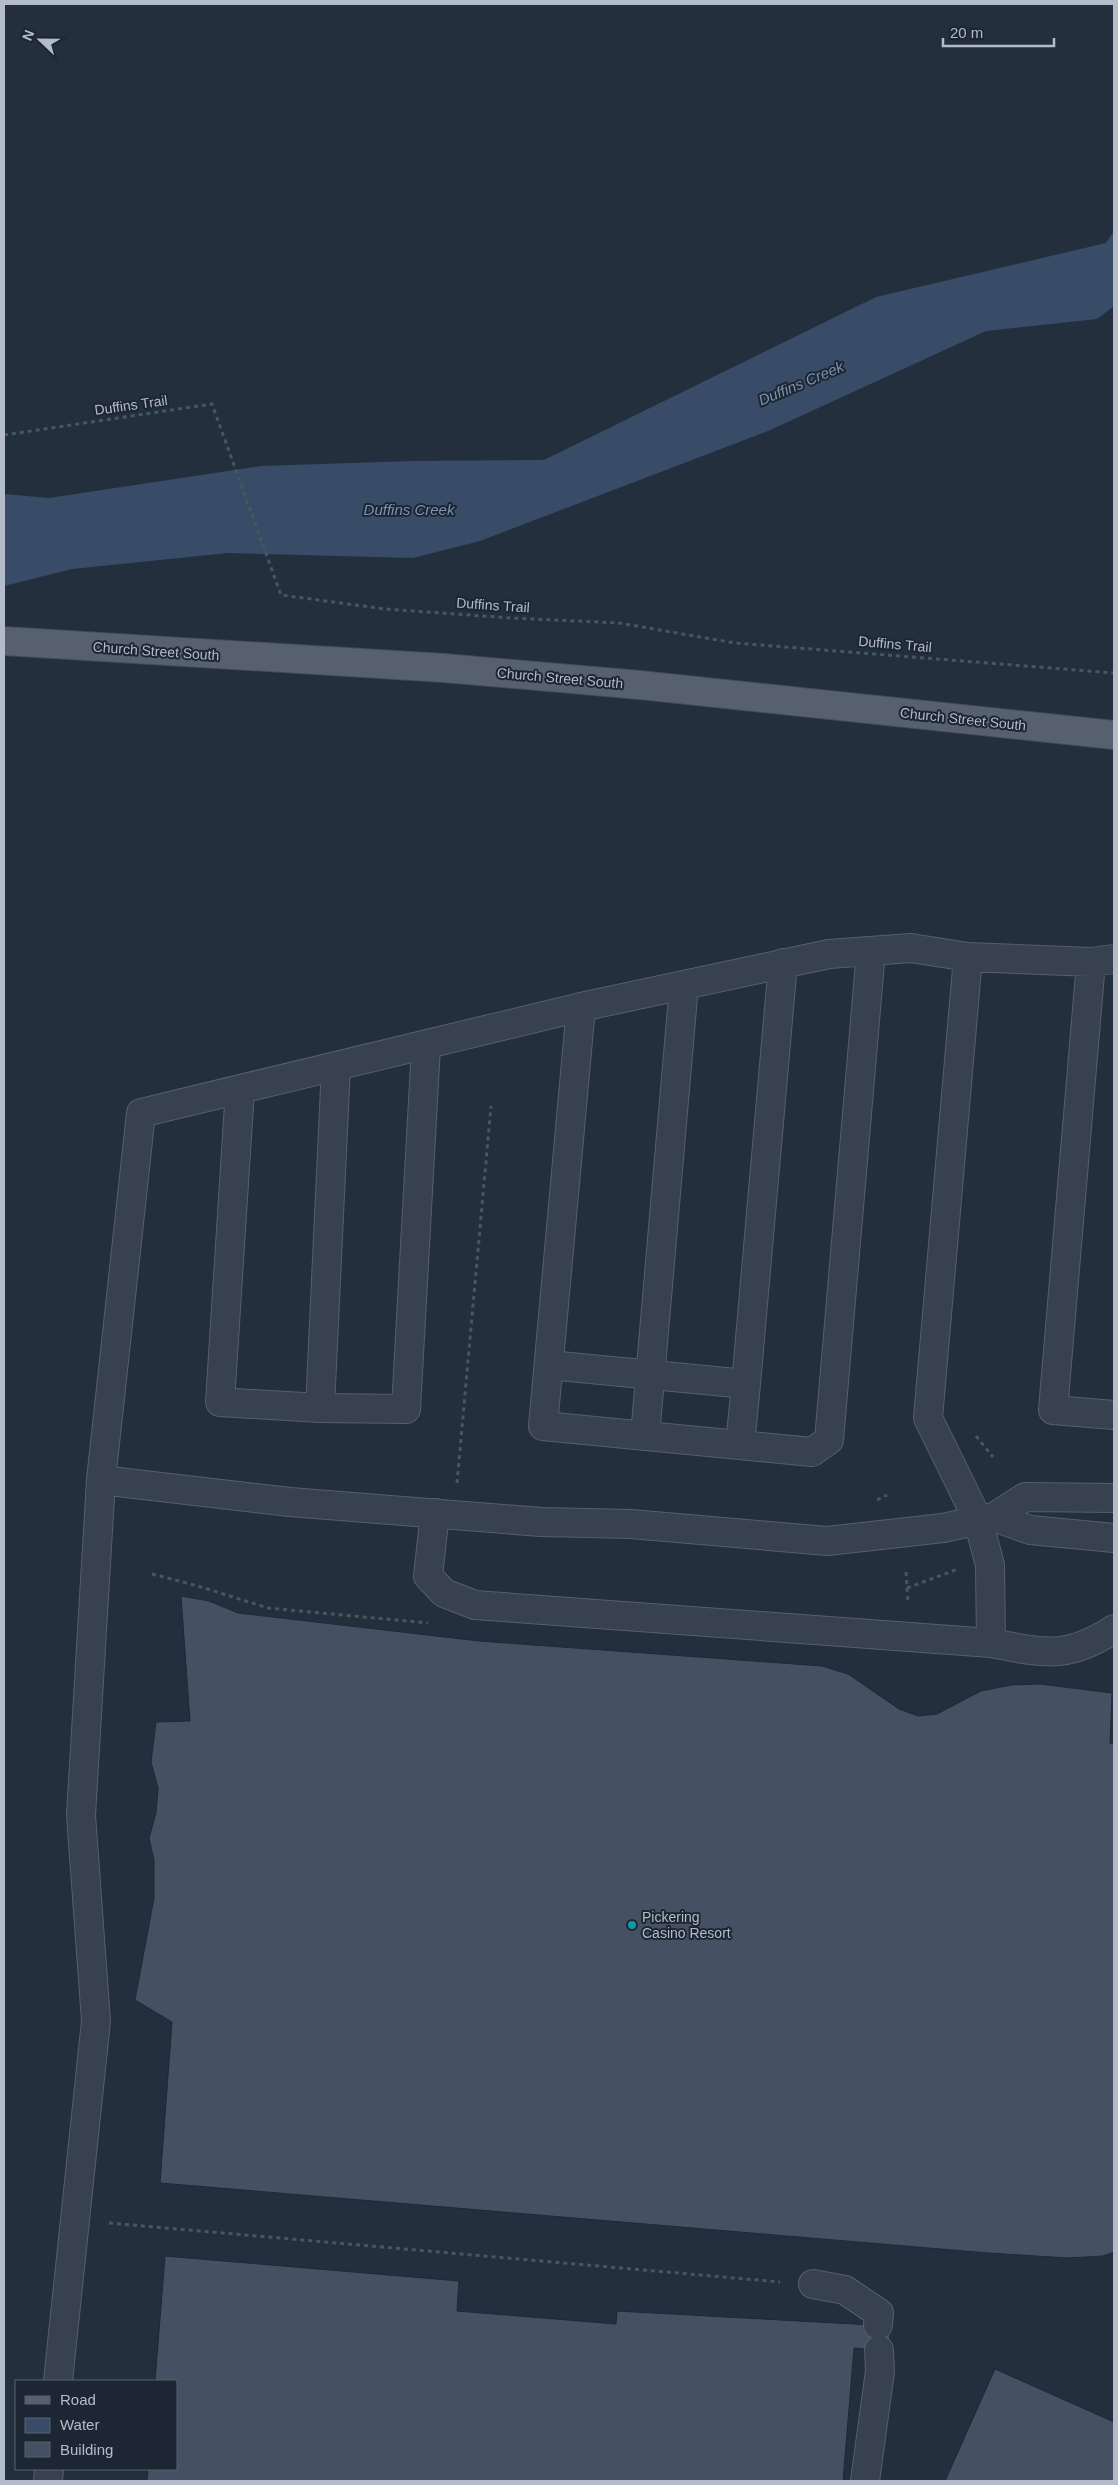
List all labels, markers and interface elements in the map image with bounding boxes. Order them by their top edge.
north arrow [15,15,65,65]
scale bar [943,15,1054,47]
text: 20 m [950,24,983,41]
text: N [19,27,37,43]
water label: Duffins Creek [756,357,848,409]
street label: Duffins Trail [93,392,169,418]
water label: Duffins Creek [364,501,456,518]
street label: Duffins Trail [456,594,530,616]
street label: Duffins Trail [858,633,932,655]
street label: Church Street South [92,639,220,663]
street label: Church Street South [496,665,624,691]
street label: Church Street South [899,704,1027,734]
place label: Pickering Casino Resort [642,1909,731,1941]
marker: Pickering Casino Resort [626,1919,638,1931]
legend [15,2380,178,2470]
text: Road [60,2391,96,2408]
text: Water [60,2416,99,2433]
text: Building [60,2441,113,2458]

